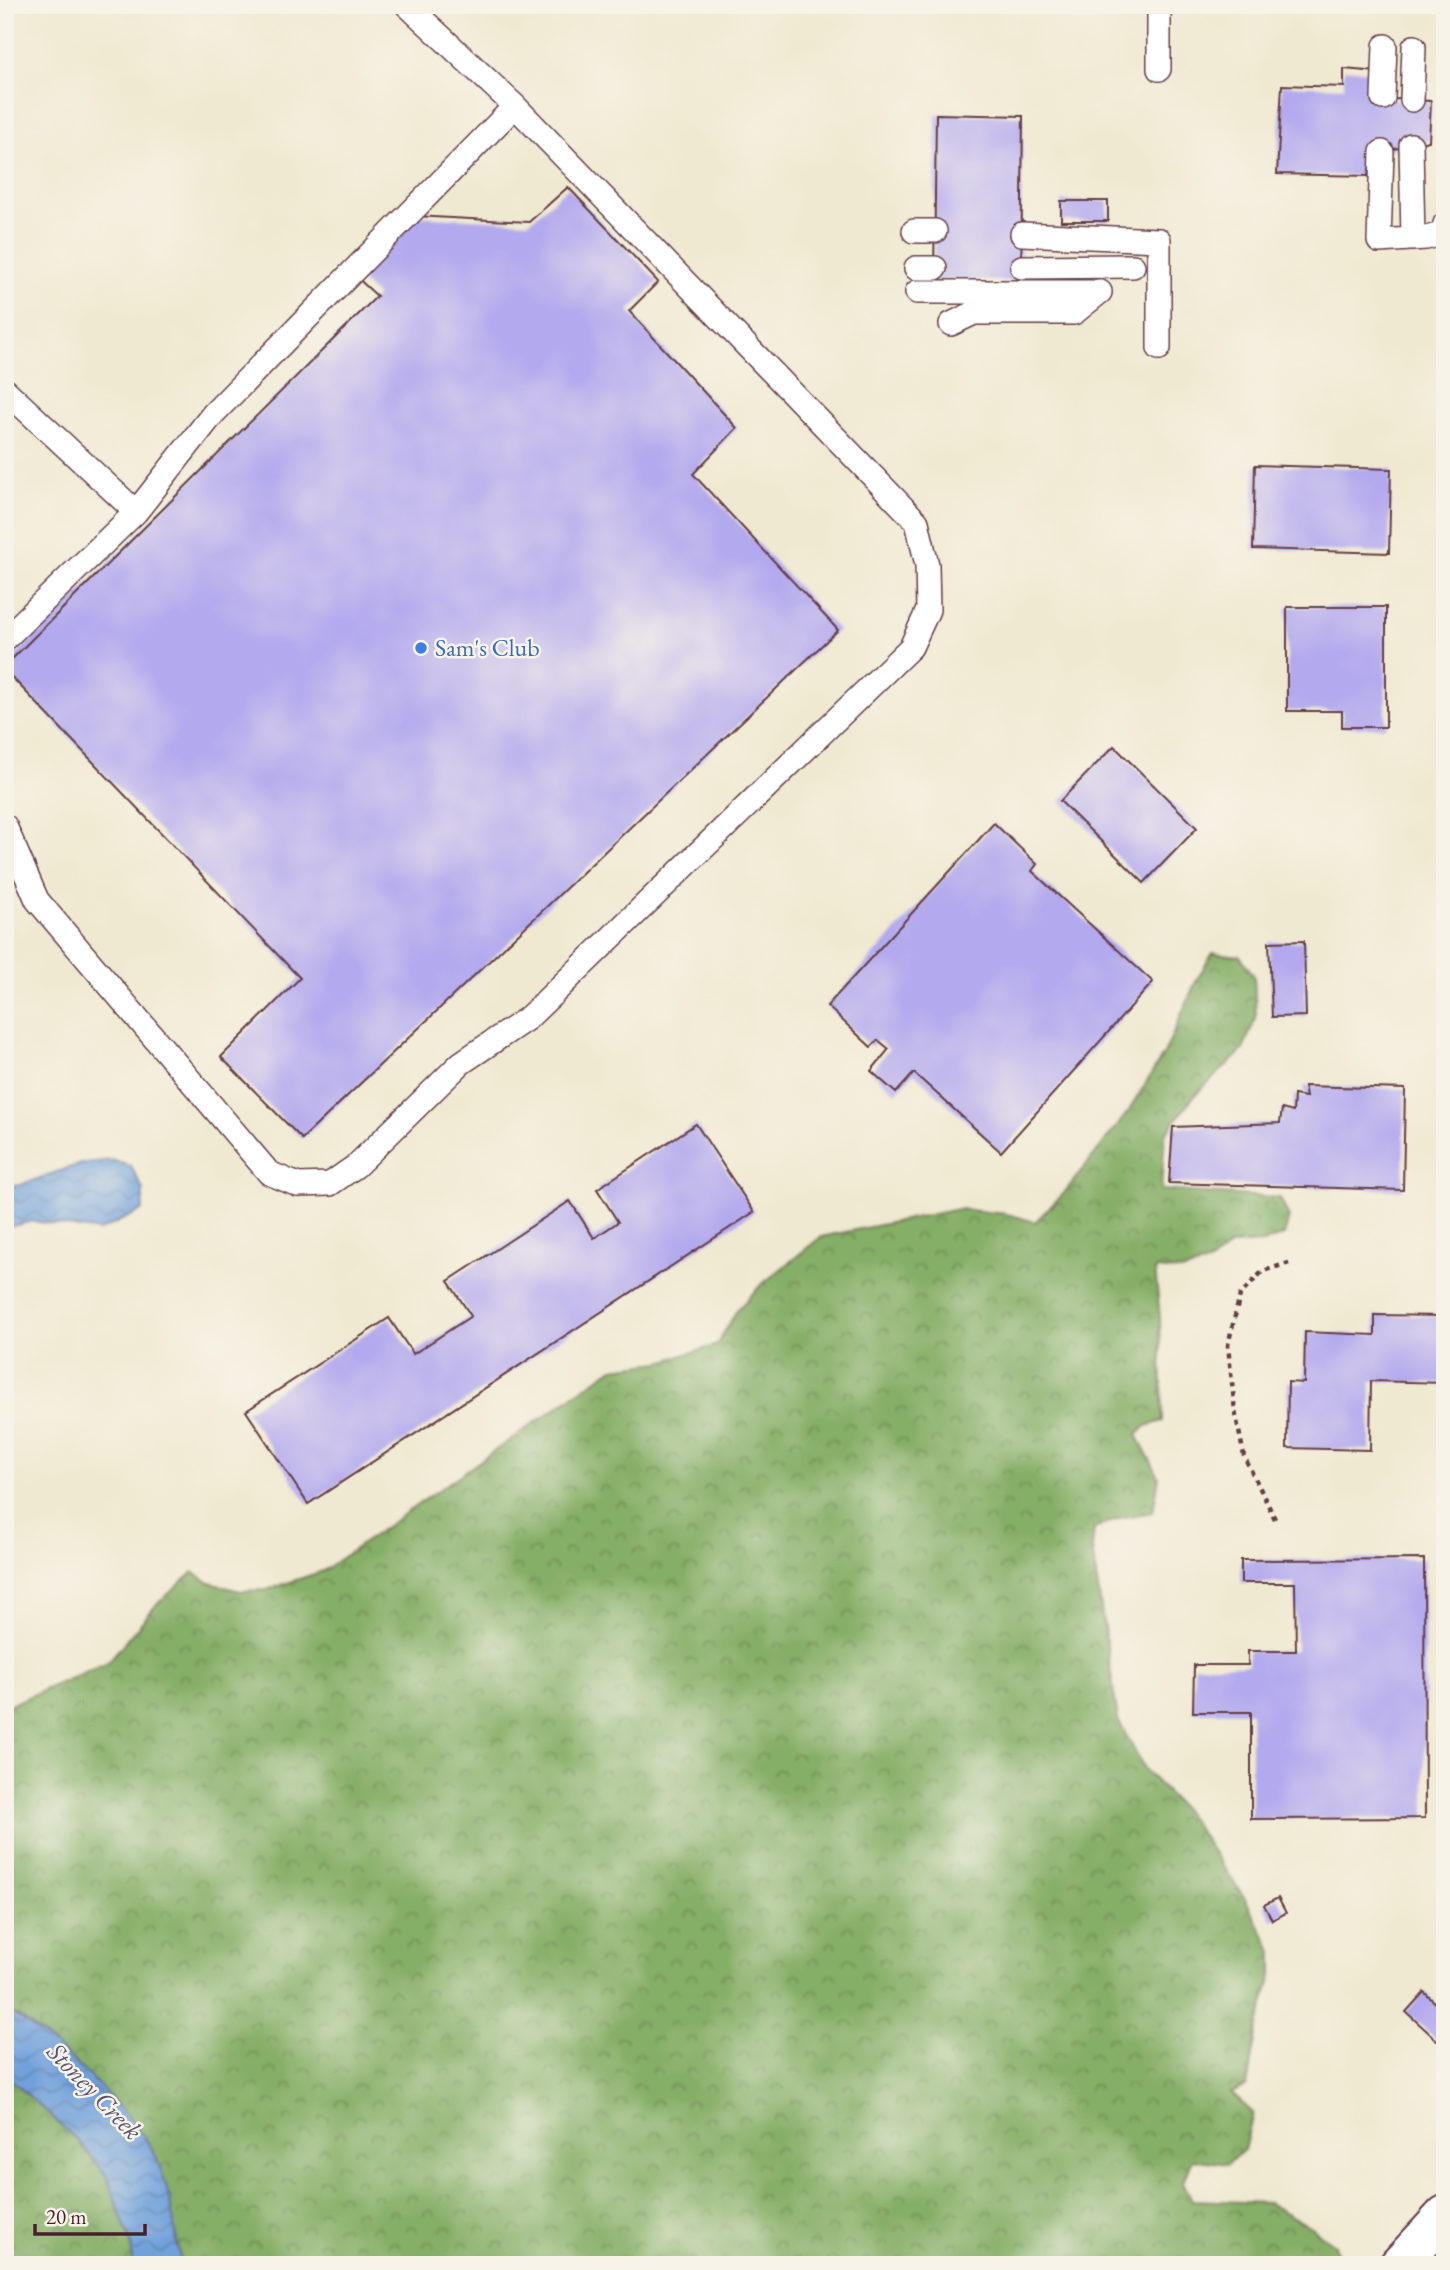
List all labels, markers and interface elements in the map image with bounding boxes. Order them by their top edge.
place label: Sam's Club [435,632,540,663]
marker: Sam's Club [413,640,429,656]
water label: Stoney Creek [39,2034,150,2147]
scale bar [35,2193,145,2237]
text: 20 m [46,2203,87,2230]

